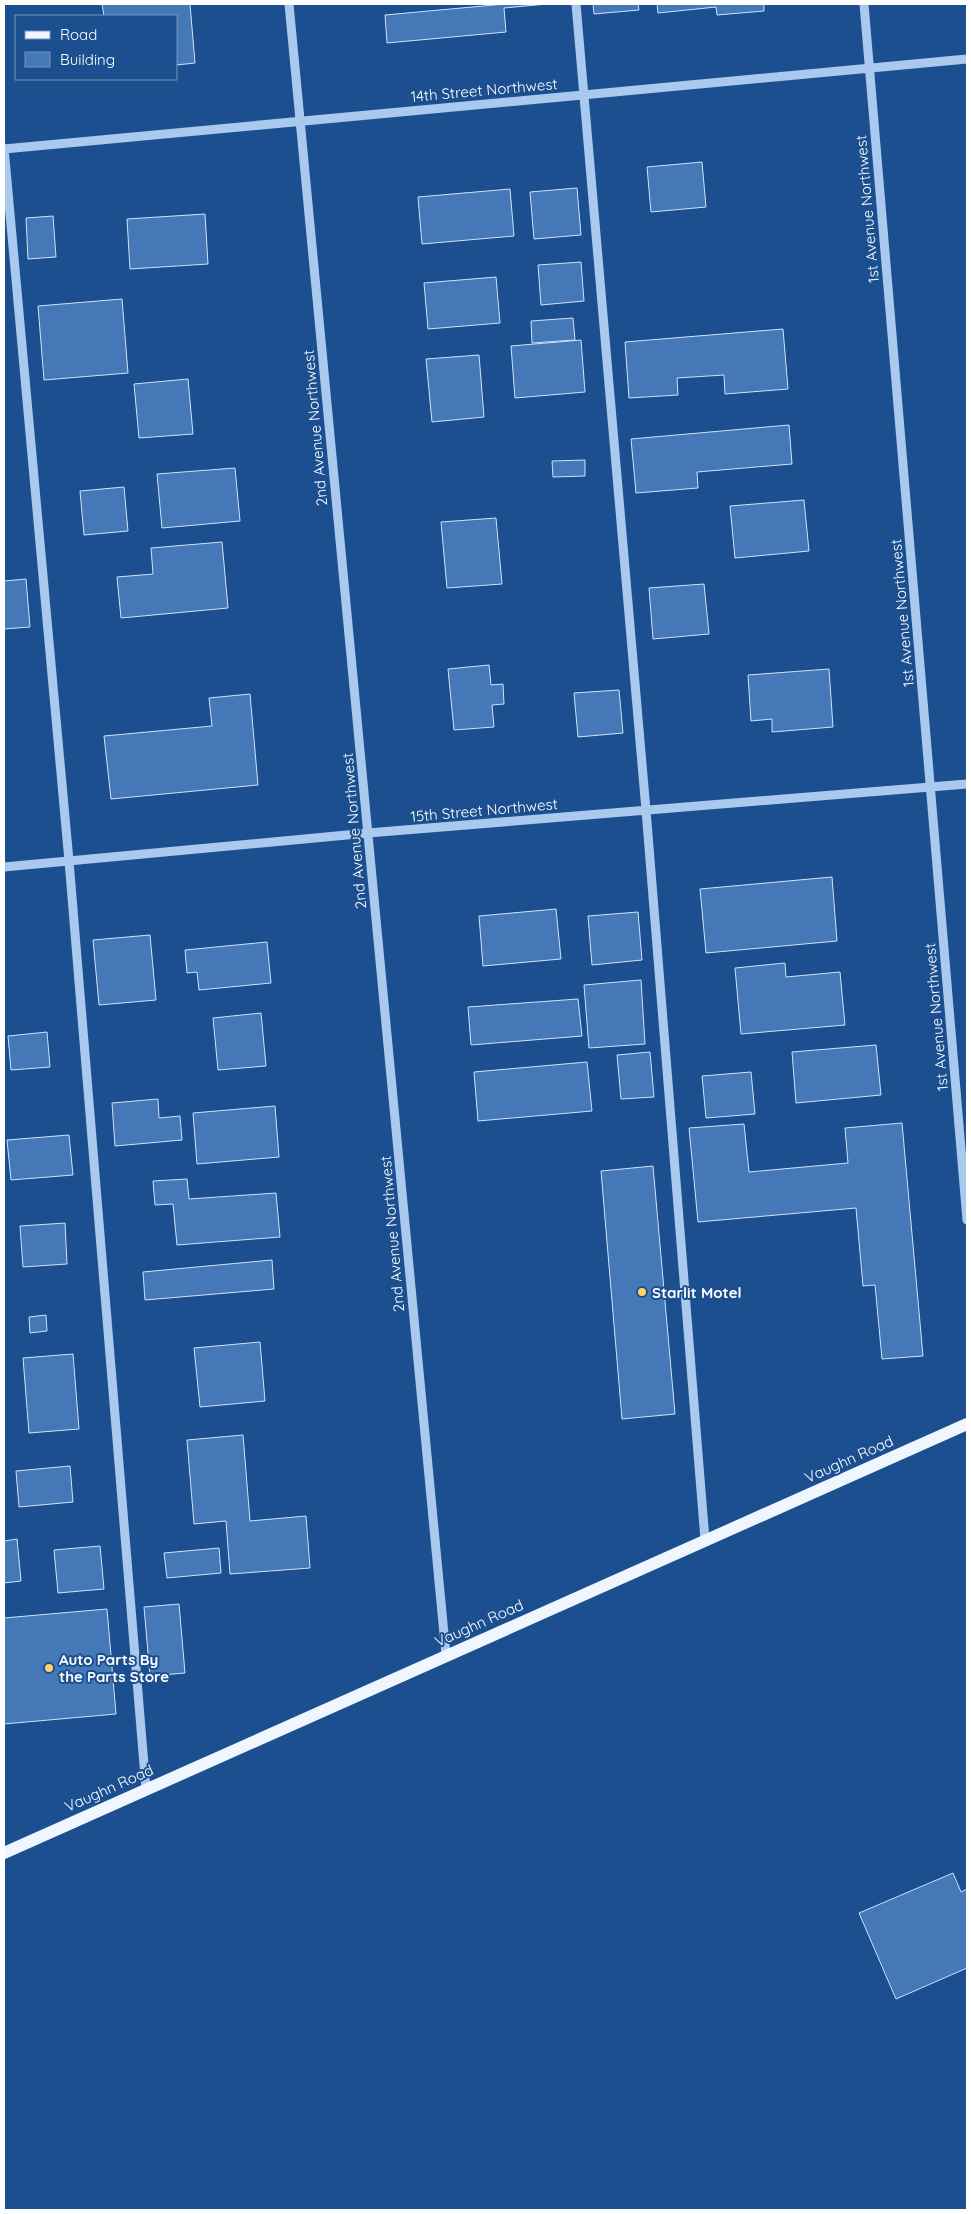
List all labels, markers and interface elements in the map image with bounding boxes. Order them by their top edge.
legend [15,15,178,80]
text: Road [60,25,97,44]
text: Building [60,50,115,69]
street label: 14th Street Northwest [410,74,558,106]
street label: 1st Avenue Northwest [851,134,883,284]
street label: 2nd Avenue Northwest [299,349,331,507]
street label: 1st Avenue Northwest [886,538,918,688]
street label: 2nd Avenue Northwest [338,752,370,910]
street label: 15th Street Northwest [410,794,558,826]
street label: 1st Avenue Northwest [920,942,952,1092]
street label: 2nd Avenue Northwest [376,1155,408,1313]
place label: Starlit Motel [652,1283,742,1302]
marker: Starlit Motel [636,1286,648,1298]
street label: Vaughn Road [802,1431,896,1487]
street label: Vaughn Road [432,1595,526,1651]
place label: Auto Parts By the Parts Store [59,1650,169,1686]
marker: Auto Parts By the Parts Store [43,1662,55,1674]
street label: Vaughn Road [62,1760,156,1816]

